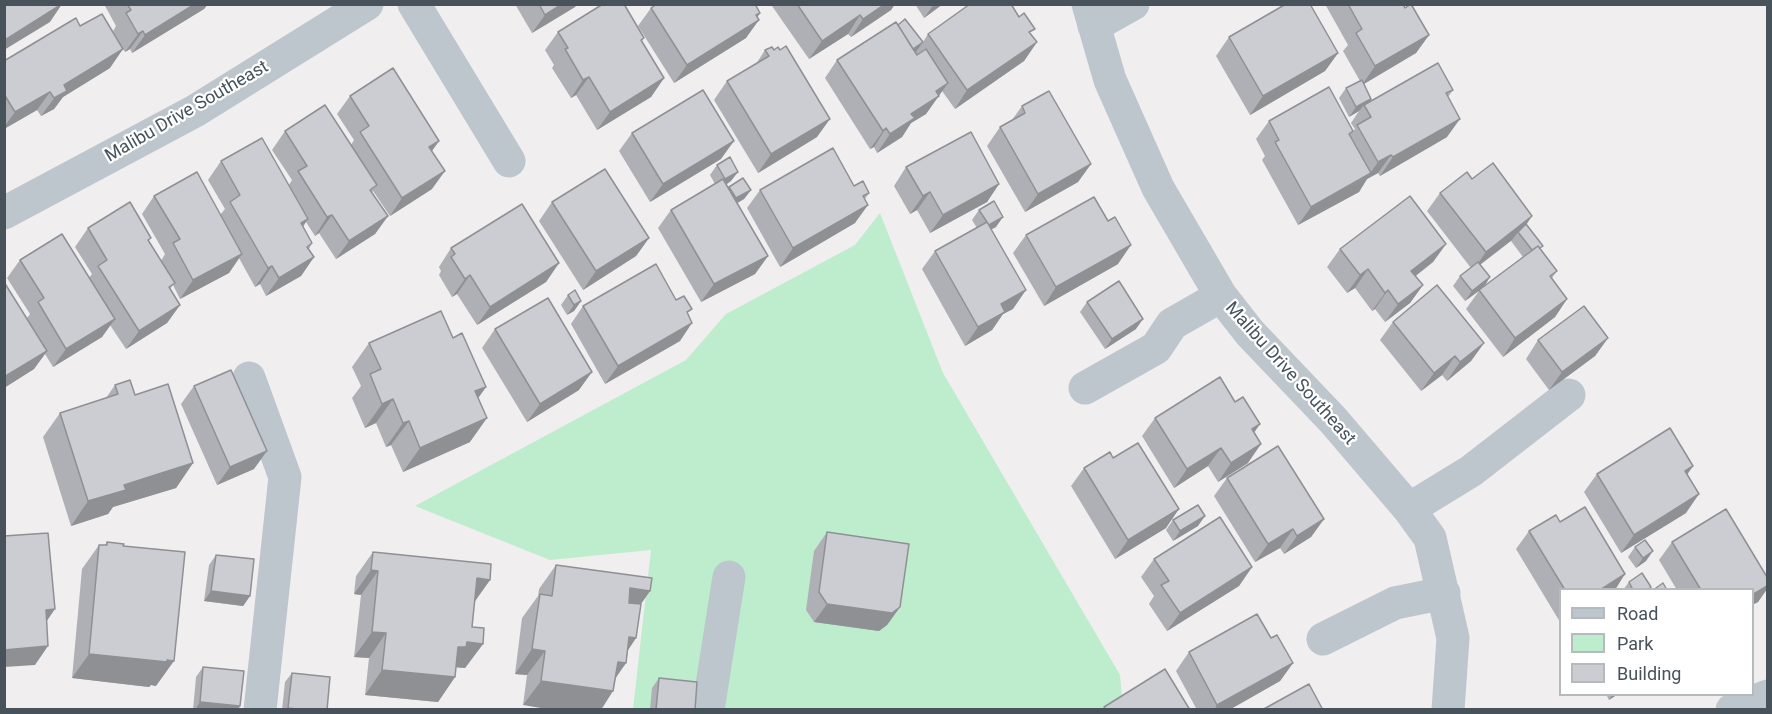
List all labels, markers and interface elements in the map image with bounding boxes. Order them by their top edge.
street label: Malibu Drive Southeast [102,56,272,168]
street label: Malibu Drive Southeast [1220,298,1360,450]
legend [1559,588,1754,696]
text: Road [1617,603,1658,624]
text: Park [1617,633,1653,654]
text: Building [1617,663,1681,684]

